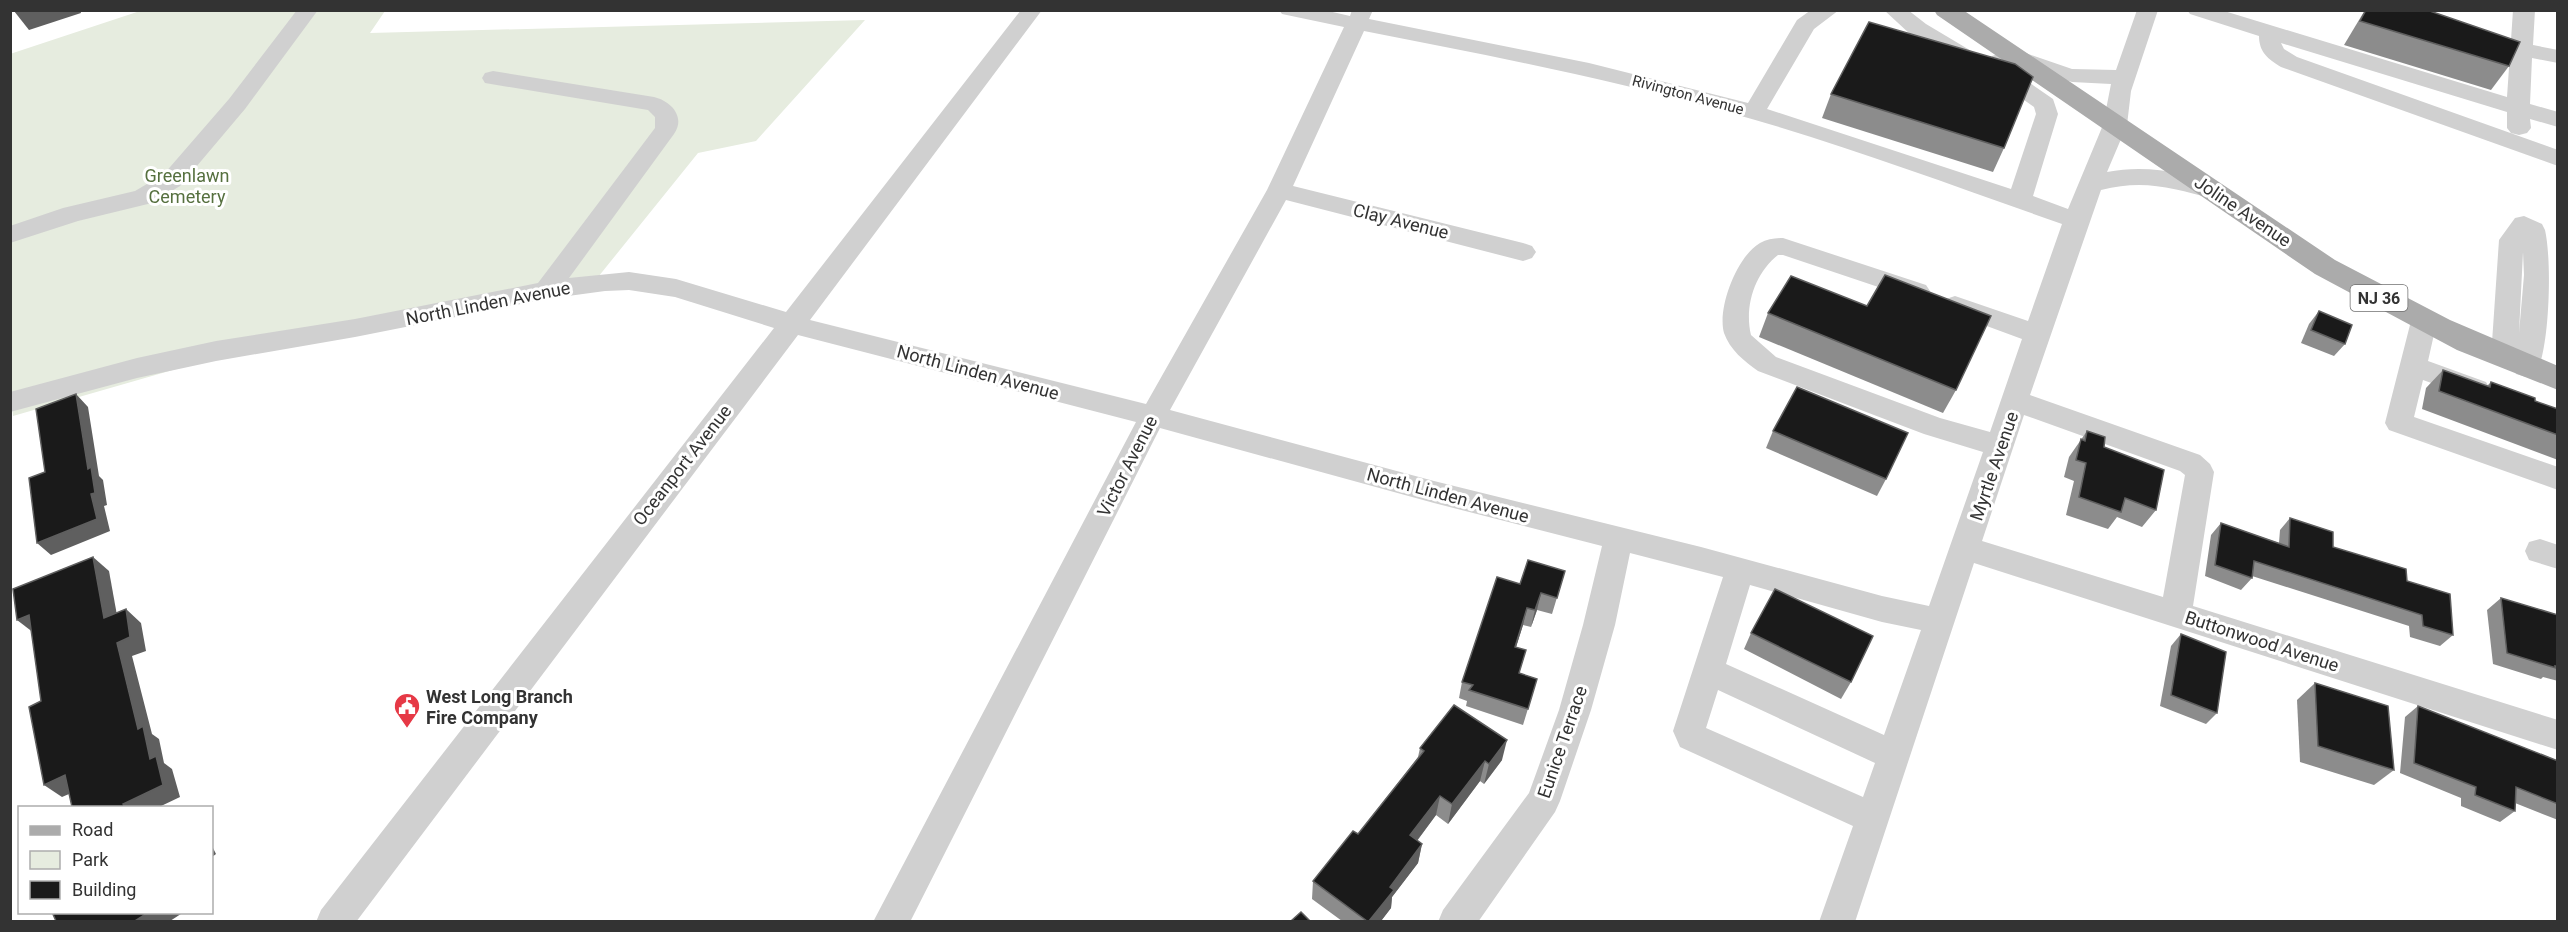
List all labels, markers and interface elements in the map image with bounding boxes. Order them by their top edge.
street label: Rivington Avenue [1630,71,1746,119]
park label: Greenlawn Cemetery [145,165,229,207]
street label: Joline Avenue [2191,171,2295,251]
street label: Clay Avenue [1351,199,1451,243]
street label: North Linden Avenue [404,277,572,329]
road number: NJ 36 [2350,285,2408,311]
street label: North Linden Avenue [895,340,1061,404]
street label: Oceanport Avenue [628,401,736,529]
street label: Myrtle Avenue [1966,409,2022,523]
street label: Victor Avenue [1093,412,1161,520]
street label: North Linden Avenue [1365,463,1531,527]
street label: Buttonwood Avenue [2182,606,2342,676]
street label: Eunice Terrace [1533,683,1591,801]
place label: West Long Branch Fire Company [426,686,573,728]
public building icon: West Long Branch Fire Company [392,691,422,729]
legend [18,806,213,914]
text: Road [72,819,113,840]
text: Park [72,849,109,870]
text: Building [72,879,136,900]

